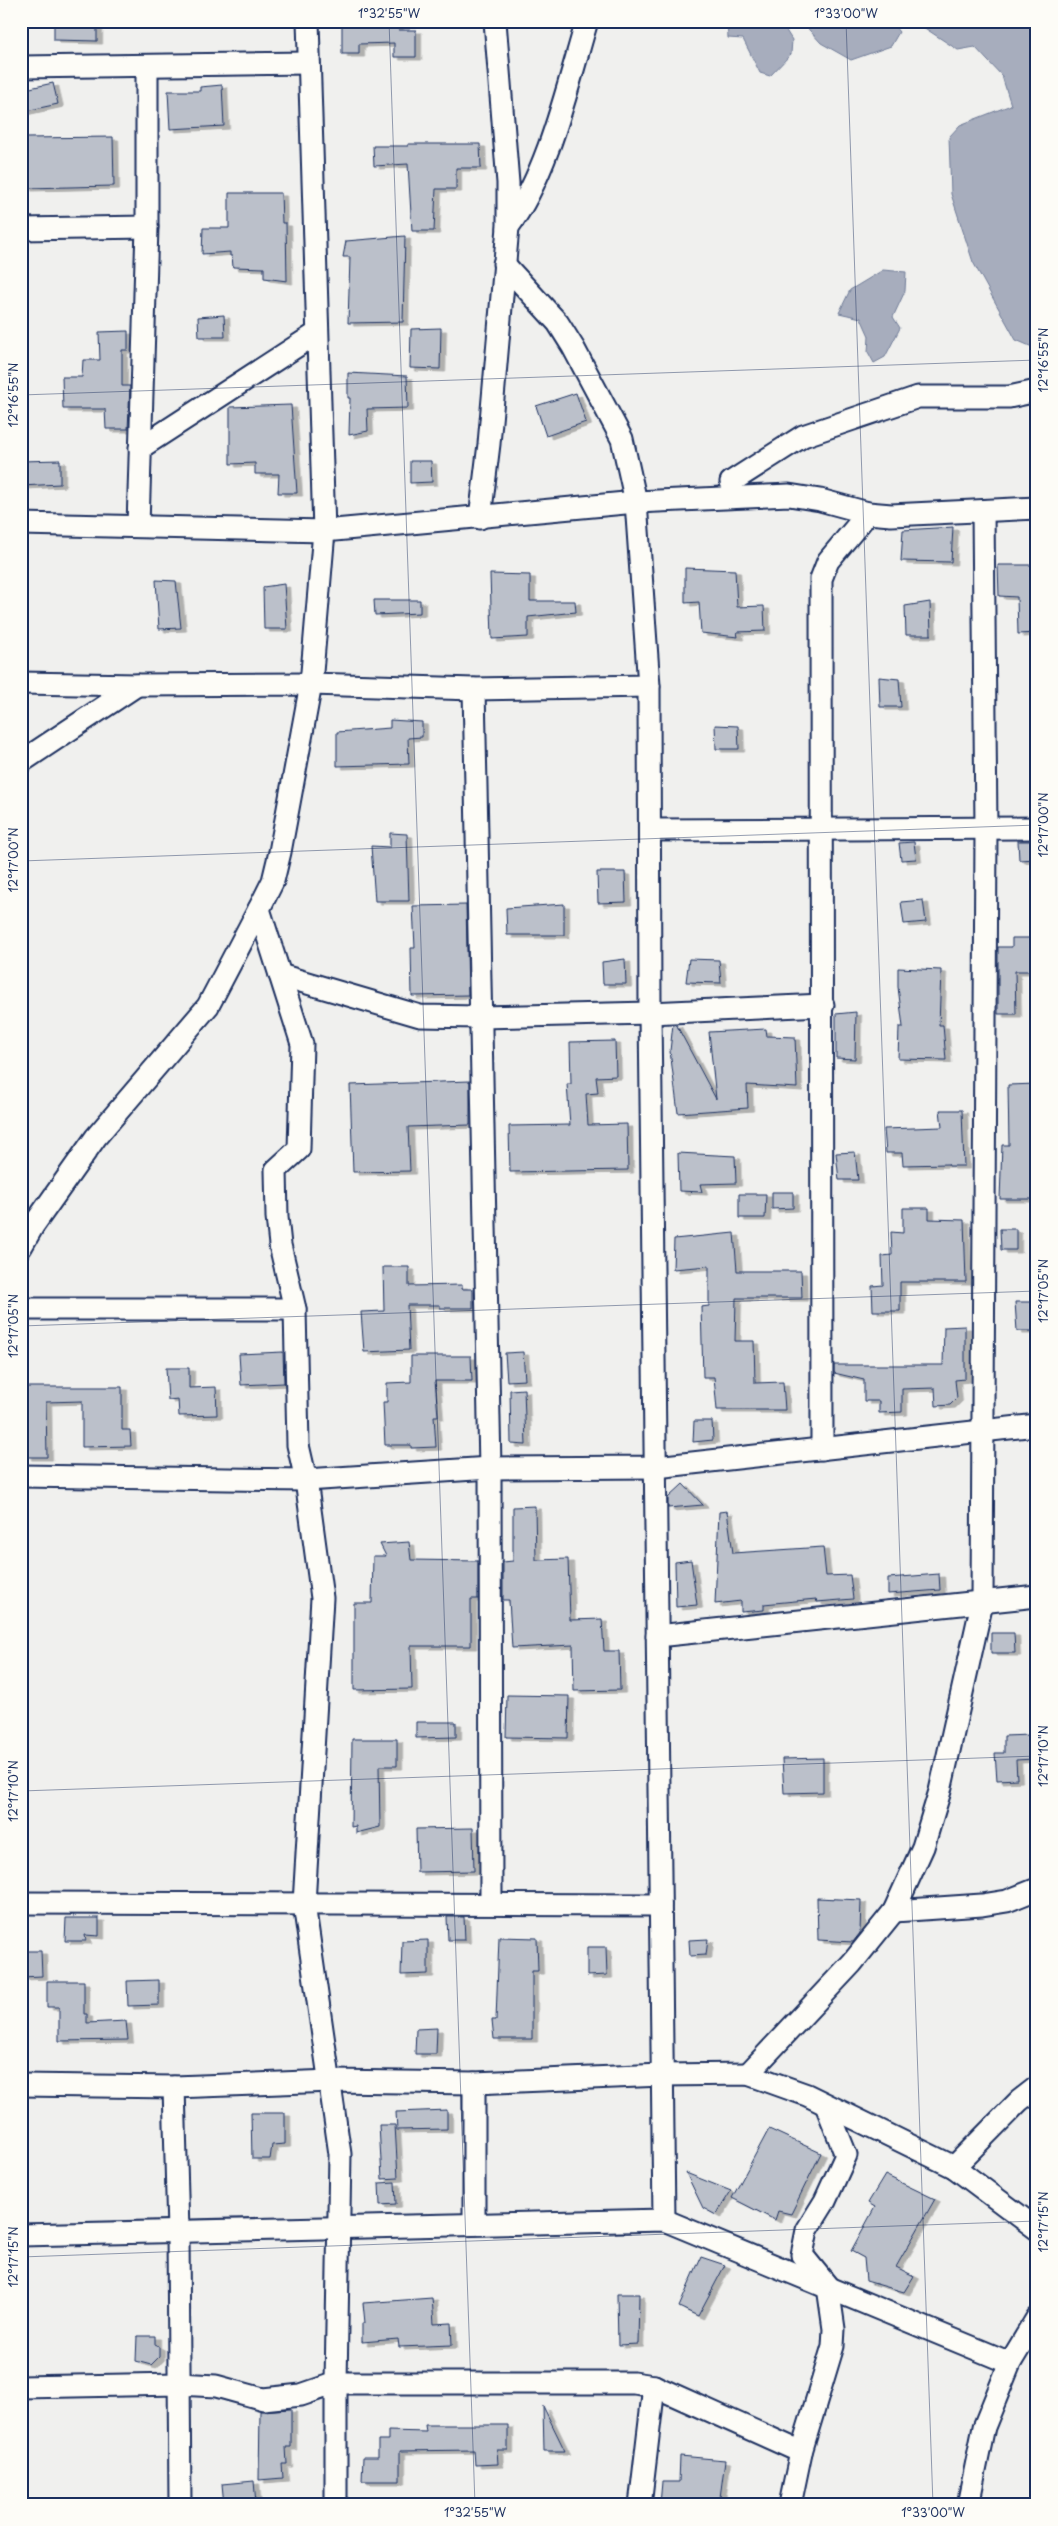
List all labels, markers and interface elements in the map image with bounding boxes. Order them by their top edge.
text: 1°32'55"W [358,4,421,22]
text: 1°33'00"W [814,4,879,22]
text: 12°16'55"N [1034,328,1052,392]
text: 12°16'55"N [4,363,22,427]
text: 12°17'00"N [1034,792,1052,858]
text: 12°17'00"N [4,827,22,893]
text: 12°17'05"N [1034,1259,1052,1323]
text: 12°17'05"N [4,1294,22,1358]
text: 12°17'10"N [1034,1725,1052,1787]
text: 12°17'10"N [4,1760,22,1822]
text: 12°17'15"N [1034,2191,1052,2253]
text: 12°17'15"N [4,2226,22,2288]
text: 1°32'55"W [444,2503,507,2521]
text: 1°33'00"W [901,2503,966,2521]

